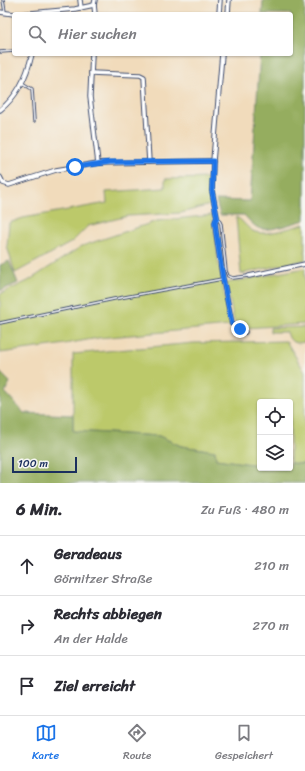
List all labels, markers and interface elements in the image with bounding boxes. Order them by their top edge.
search box [12,12,293,56]
text: Hier suchen [58,21,137,47]
icon: search [26,23,48,45]
route start [66,158,84,176]
route end [231,320,249,338]
map controls [257,399,293,471]
button: locate [257,399,293,435]
button: layers [257,435,293,471]
text: 100 m [18,454,48,473]
scale bar [12,455,77,474]
text: 6 Min. [16,494,63,524]
text: Zu Fuß · 480 m [201,498,289,521]
text: Geradeaus [54,541,122,567]
text: 210 m [254,554,289,577]
icon: ahead [16,555,38,577]
text: Görnitzer Straße [54,567,152,590]
text: Rechts abbiegen [54,601,162,627]
text: 270 m [252,614,289,637]
icon: right [16,615,38,637]
text: An der Halde [54,627,128,650]
text: Ziel erreicht [54,673,135,699]
icon: arrive [16,675,38,697]
tab: Karte [32,722,59,765]
tab: Route [123,722,151,765]
tab: Gespeichert [215,722,273,765]

